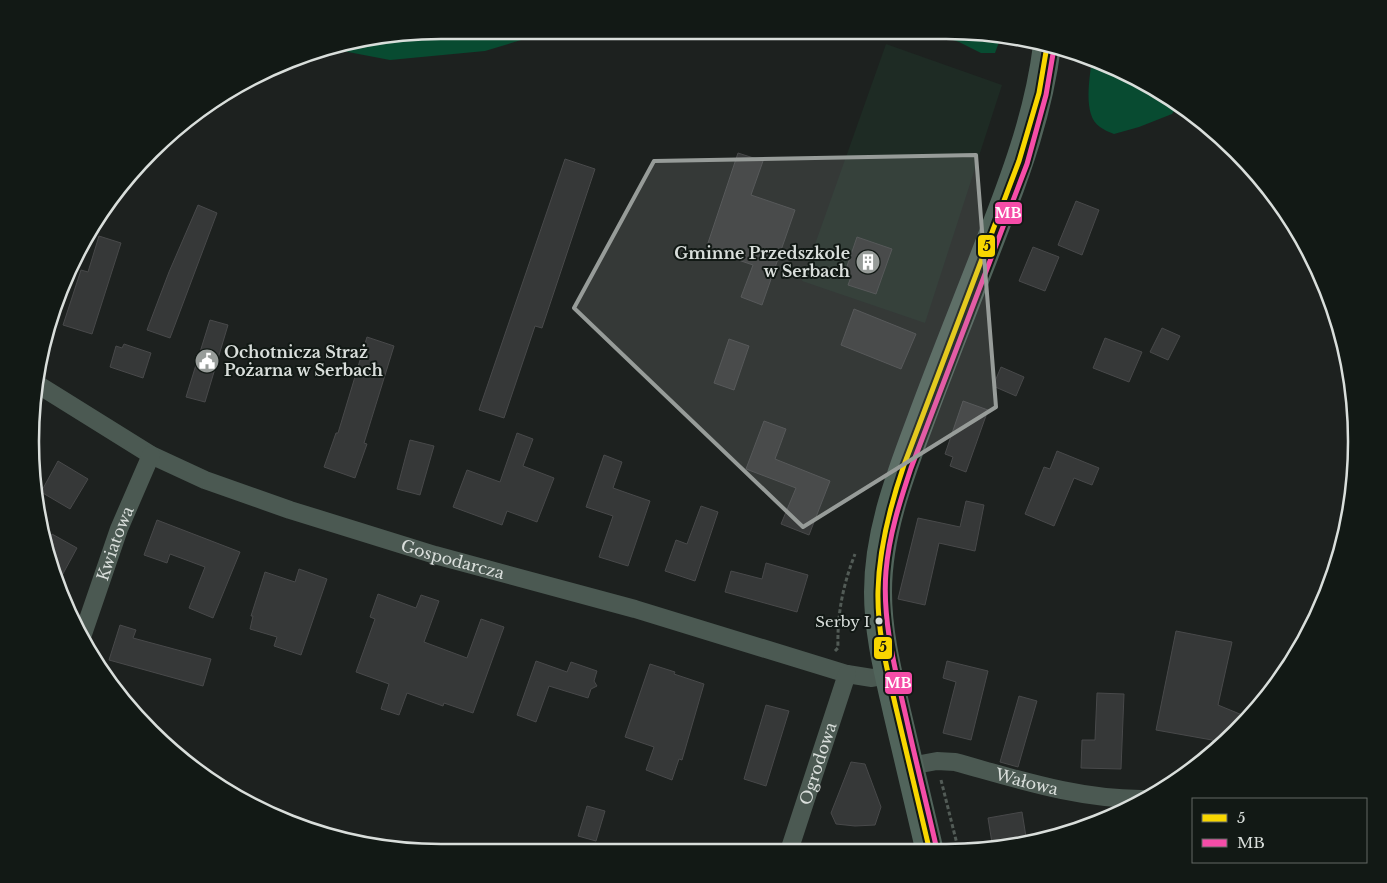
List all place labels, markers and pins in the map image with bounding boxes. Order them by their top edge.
place label: Gminne Przedszkole w Serbach [674,243,851,281]
building icon: Gminne Przedszkole w Serbach [855,249,881,275]
place label: Ochotnicza Straż Pożarna w Serbach [224,342,383,380]
public building icon: Ochotnicza Straż Pożarna w Serbach [194,348,220,374]
place label: Serby I [815,612,870,631]
marker: Serby I [874,616,884,626]

